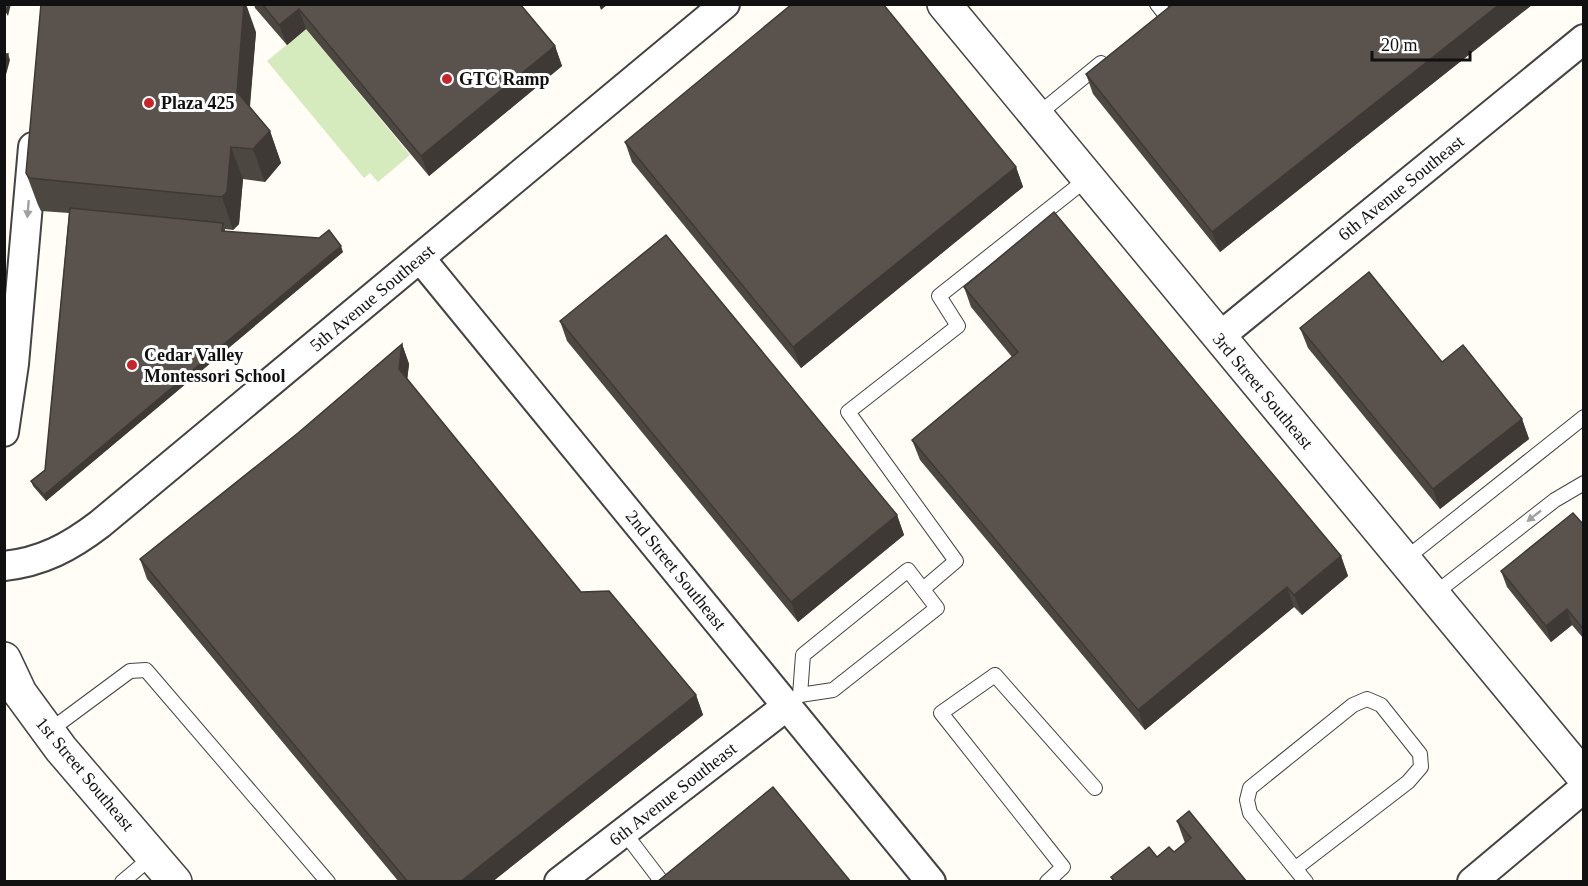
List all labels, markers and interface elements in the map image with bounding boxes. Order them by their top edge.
scale bar [1372,24,1470,62]
text: 20 m [1381,35,1418,55]
place label: GTC Ramp [459,69,550,89]
marker: GTC Ramp [440,72,454,86]
place label: Plaza 425 [161,93,235,113]
marker: Plaza 425 [142,96,156,110]
street label: 6th Avenue Southeast [1334,131,1468,245]
one-way arrow [23,200,33,219]
street label: 5th Avenue Southeast [306,240,438,356]
street label: 3rd Street Southeast [1209,329,1317,453]
place label: Cedar Valley Montessori School [144,345,286,386]
marker: Cedar Valley Montessori School [125,358,139,372]
street label: 2nd Street Southeast [622,506,730,634]
one-way arrow [1527,510,1542,522]
street label: 1st Street Southeast [32,713,138,835]
street label: 6th Avenue Southeast [606,738,740,850]

